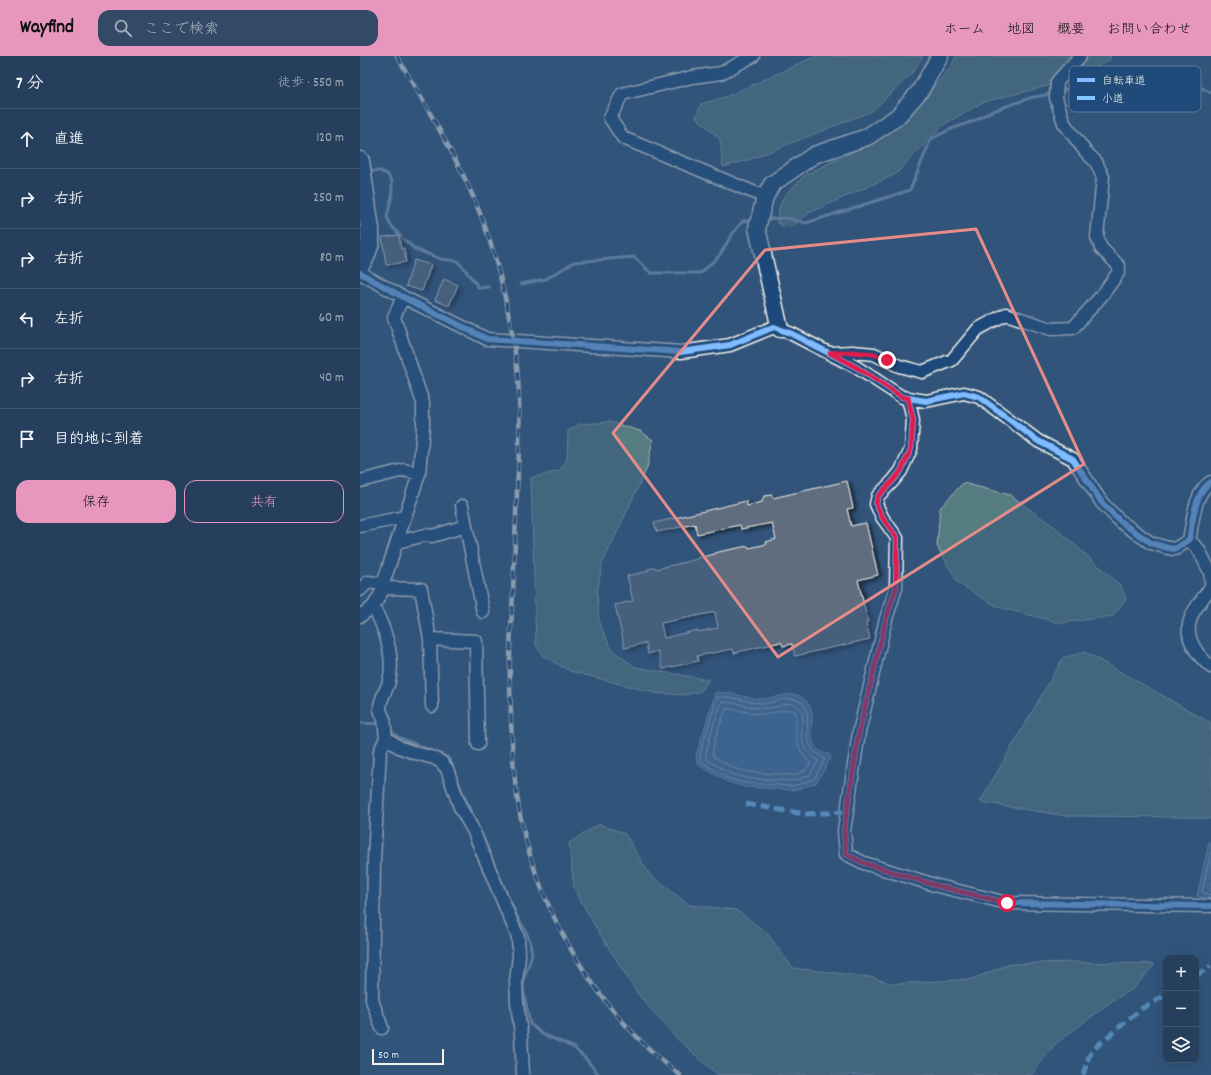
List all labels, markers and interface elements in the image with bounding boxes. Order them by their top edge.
search box [98,10,378,46]
text: Wayfind [20,15,74,42]
icon: search [112,17,134,39]
text: ここで検索 [144,19,219,41]
text: ホーム [944,20,985,40]
text: 地図 [1007,20,1035,40]
text: 概要 [1057,20,1085,40]
text: お問い合わせ [1107,20,1191,40]
legend [1069,66,1201,112]
text: 7 分 [16,73,43,97]
text: 徒歩 · 550 m [278,74,344,93]
text: 自転車道 [1102,74,1146,90]
text: 小道 [1102,92,1124,108]
icon: ahead [16,128,38,150]
text: 直進 [54,129,84,151]
text: 120 m [316,129,344,148]
icon: right [16,188,38,210]
text: 右折 [54,189,84,211]
text: 250 m [313,189,344,208]
icon: right [16,248,38,270]
text: 右折 [54,249,84,271]
text: 80 m [320,249,344,268]
icon: left [16,308,38,330]
text: 左折 [54,309,84,331]
text: 60 m [319,309,344,328]
route end [878,351,896,369]
icon: right [16,368,38,390]
text: 右折 [54,369,84,391]
text: 40 m [320,369,344,388]
icon: arrive [16,428,38,450]
text: 目的地に到着 [54,429,144,451]
button: 保存 [16,480,176,523]
button: 共有 [184,480,344,523]
route start [998,894,1016,912]
map controls [1163,955,1199,1063]
button: + [1163,955,1199,991]
button: − [1163,991,1199,1027]
button: layers [1163,1027,1199,1063]
scale bar [372,1047,444,1066]
text: 50 m [378,1048,399,1064]

